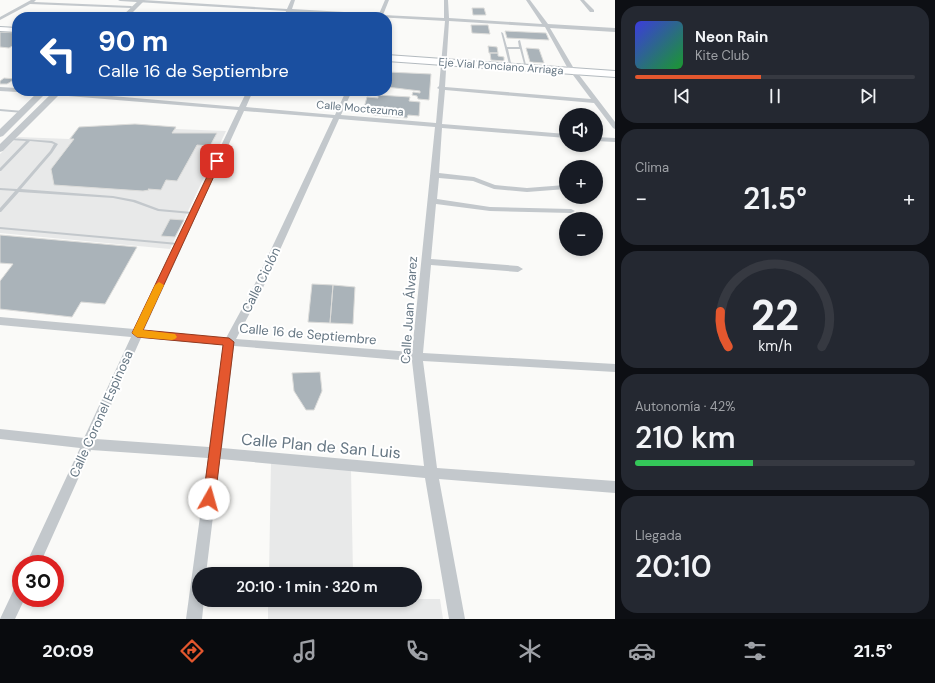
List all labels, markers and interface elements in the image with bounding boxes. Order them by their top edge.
text: 90 m [98,23,168,60]
text: Neon Rain [695,27,768,47]
icon: left [32,28,84,80]
text: Kite Club [695,47,749,64]
street label: Eje Vial Ponciano Arriaga [438,55,564,77]
text: Calle 16 de Septiembre [98,59,289,83]
icon: previous [671,85,693,107]
icon: pause [764,85,786,107]
icon: next [857,85,879,107]
street label: Calle Moctezuma [316,97,404,119]
map controls [559,108,603,256]
button: sound [559,108,603,152]
pin [200,144,234,178]
icon: arrive [206,150,228,172]
text: Clima [635,159,669,176]
button: + [559,160,603,204]
text: 21.5° [743,179,807,218]
text: − [635,184,647,213]
text: + [903,184,915,213]
button: − [559,212,603,256]
street label: Calle Ciclón [238,244,284,316]
street label: Calle Juan Álvarez [396,255,421,364]
text: 22 [751,289,799,343]
street label: Calle 16 de Septiembre [239,320,377,348]
text: km/h [758,337,792,355]
street label: Calle Coronel Espinosa [65,348,137,480]
text: Autonomía · 42% [635,398,735,415]
text: 210 km [635,418,735,457]
street label: Calle Plan de San Luis [240,429,402,463]
position arrow [188,478,230,520]
text: Llegada [635,527,682,544]
text: 20:10 [635,547,712,586]
speed limit sign: 30 [12,555,64,607]
text: 20:10 · 1 min · 320 m [236,577,378,597]
icon: directions [178,637,206,665]
icon: music [291,637,319,665]
icon: phone [403,637,431,665]
icon: climate [516,637,544,665]
icon: car [628,637,656,665]
icon: filters [741,637,769,665]
text: 20:09 [42,639,94,663]
text: 21.5° [853,639,893,663]

